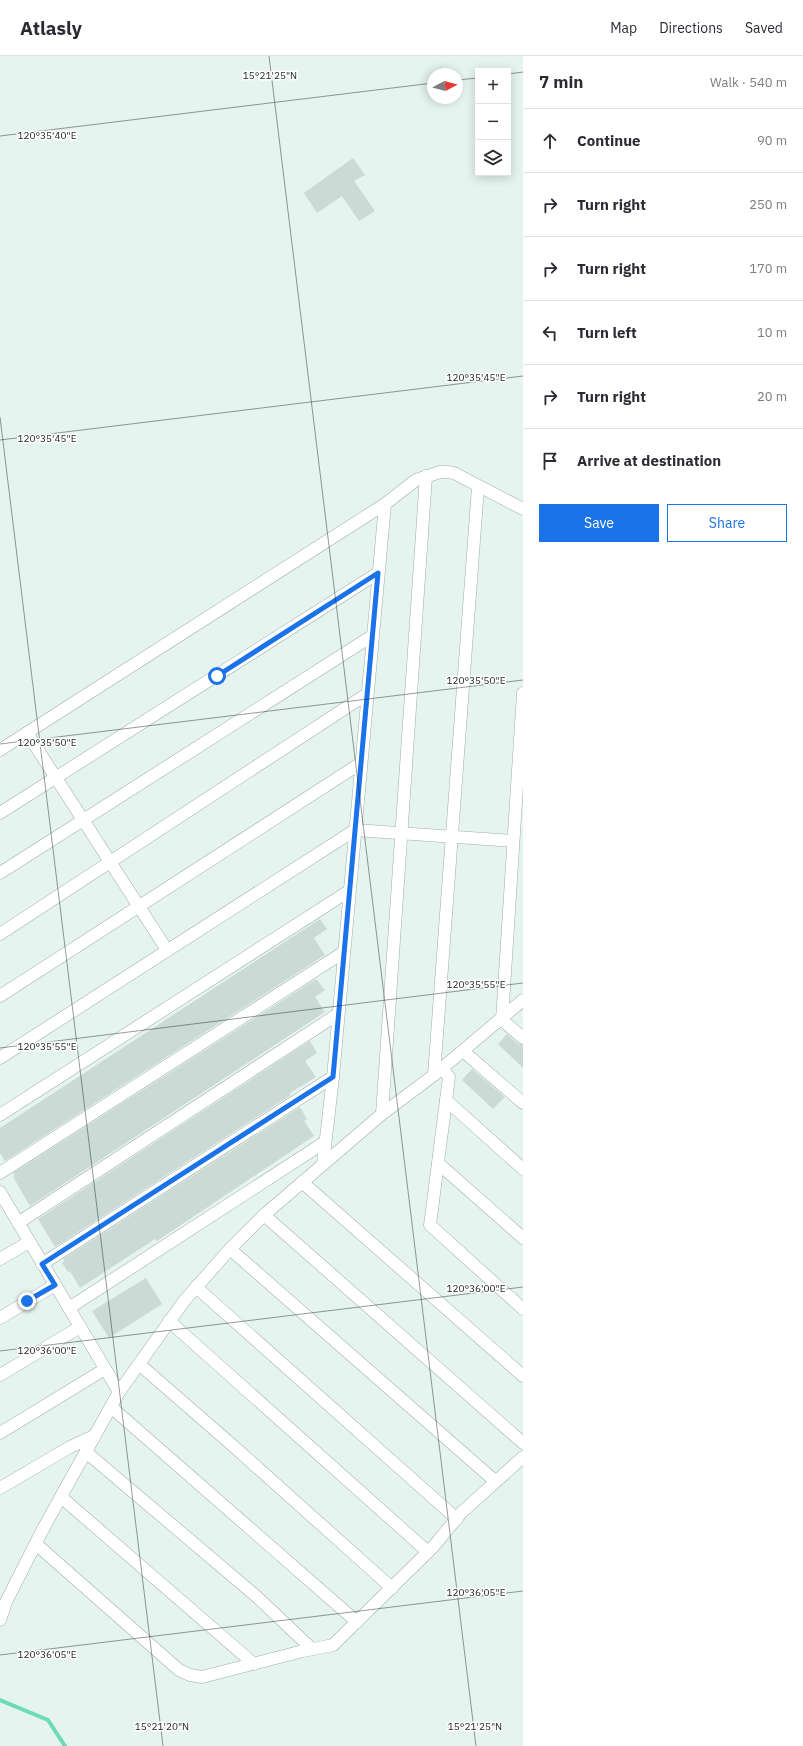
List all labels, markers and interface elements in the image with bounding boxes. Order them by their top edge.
text: Atlasly [20,16,82,40]
text: Map [610,19,637,37]
text: Directions [659,19,723,37]
text: Saved [745,19,783,37]
north arrow [427,68,463,104]
map controls [475,68,511,176]
button: + [475,68,511,104]
text: 15°21'25"N [243,69,297,82]
text: 7 min [539,71,583,93]
text: Walk · 540 m [710,74,787,91]
button: − [475,104,511,140]
text: 120°35'40"E [17,129,77,142]
icon: ahead [539,130,561,152]
text: Continue [577,131,641,150]
text: 90 m [757,132,787,149]
button: layers [475,140,511,176]
icon: right [539,194,561,216]
text: Turn right [577,195,646,214]
text: 250 m [749,196,787,213]
icon: right [539,258,561,280]
text: Turn right [577,259,646,278]
text: 170 m [749,260,787,277]
icon: left [539,322,561,344]
text: Turn left [577,323,637,342]
text: 10 m [757,324,787,341]
text: 120°35'45"E [446,371,506,384]
icon: right [539,386,561,408]
text: Turn right [577,387,646,406]
text: 20 m [757,388,787,405]
text: 120°35'45"E [17,432,77,445]
icon: arrive [539,450,561,472]
text: Arrive at destination [577,451,721,470]
button: Save [539,504,659,542]
button: Share [667,504,787,542]
route start [208,667,226,685]
text: 120°35'50"E [446,674,506,687]
text: 120°35'50"E [17,736,77,749]
text: 120°35'55"E [446,978,506,991]
text: 120°35'55"E [17,1040,77,1053]
text: 120°36'00"E [446,1282,506,1295]
route end [18,1292,36,1310]
text: 120°36'00"E [17,1344,77,1357]
text: 120°36'05"E [446,1586,506,1599]
text: 120°36'05"E [17,1648,77,1661]
text: 15°21'20"N [135,1720,189,1733]
text: 15°21'25"N [448,1720,502,1733]

